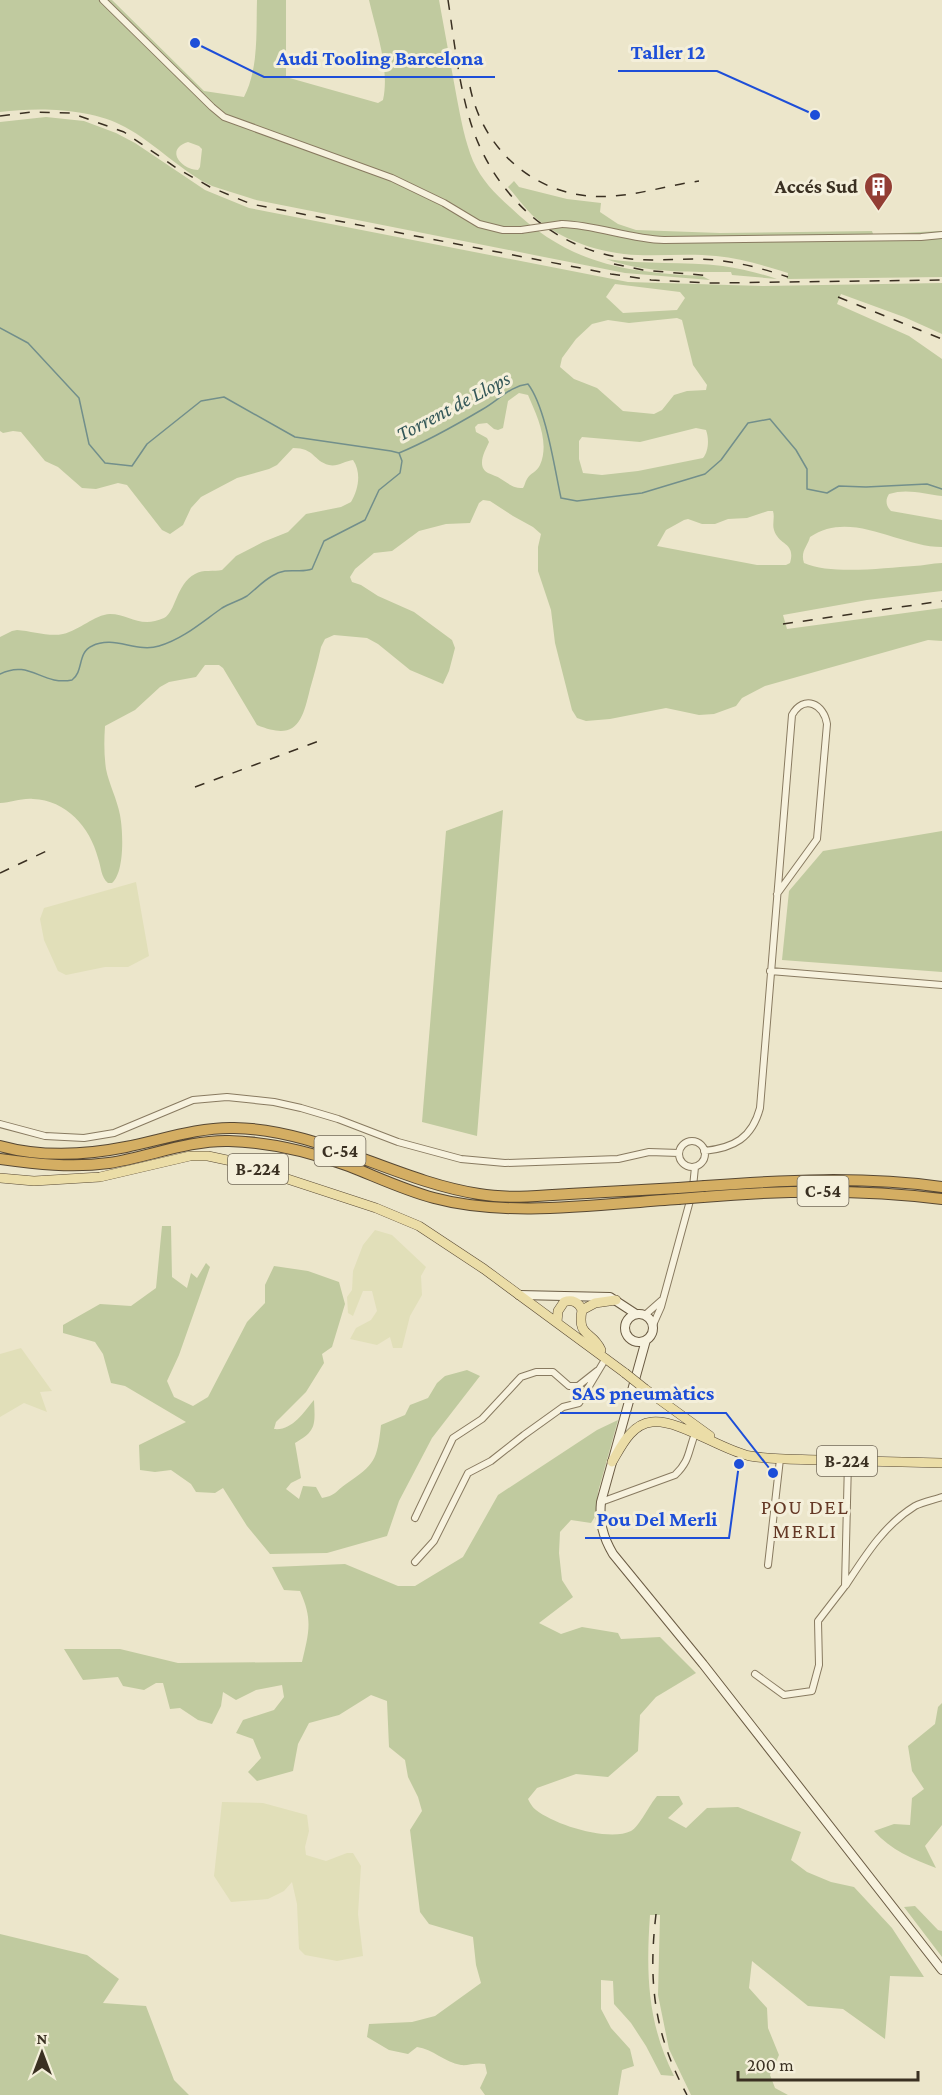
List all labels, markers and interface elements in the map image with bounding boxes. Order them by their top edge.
callout: Taller 12 [618,32,717,71]
callout: Audi Tooling Barcelona [264,38,495,77]
text: Taller 12 [630,40,706,64]
text: Audi Tooling Barcelona [275,46,484,70]
building icon: Accés Sud [863,170,895,212]
place label: Accés Sud [774,175,858,197]
water label: Torrent de Llops [392,366,514,446]
road number: C-54 [314,1136,366,1166]
road number: B-224 [228,1154,288,1184]
road number: C-54 [798,1176,848,1206]
callout: SAS pneumàtics [560,1374,726,1413]
text: SAS pneumàtics [572,1381,715,1405]
road number: B-224 [817,1446,877,1476]
district label: POU DEL MERLI [761,1495,849,1543]
callout: Pou Del Merli [585,1499,729,1538]
text: Pou Del Merli [597,1507,717,1531]
north arrow [12,2023,72,2083]
text: N [37,2030,48,2047]
scale bar [738,2044,918,2082]
text: 200 m [747,2055,794,2075]

